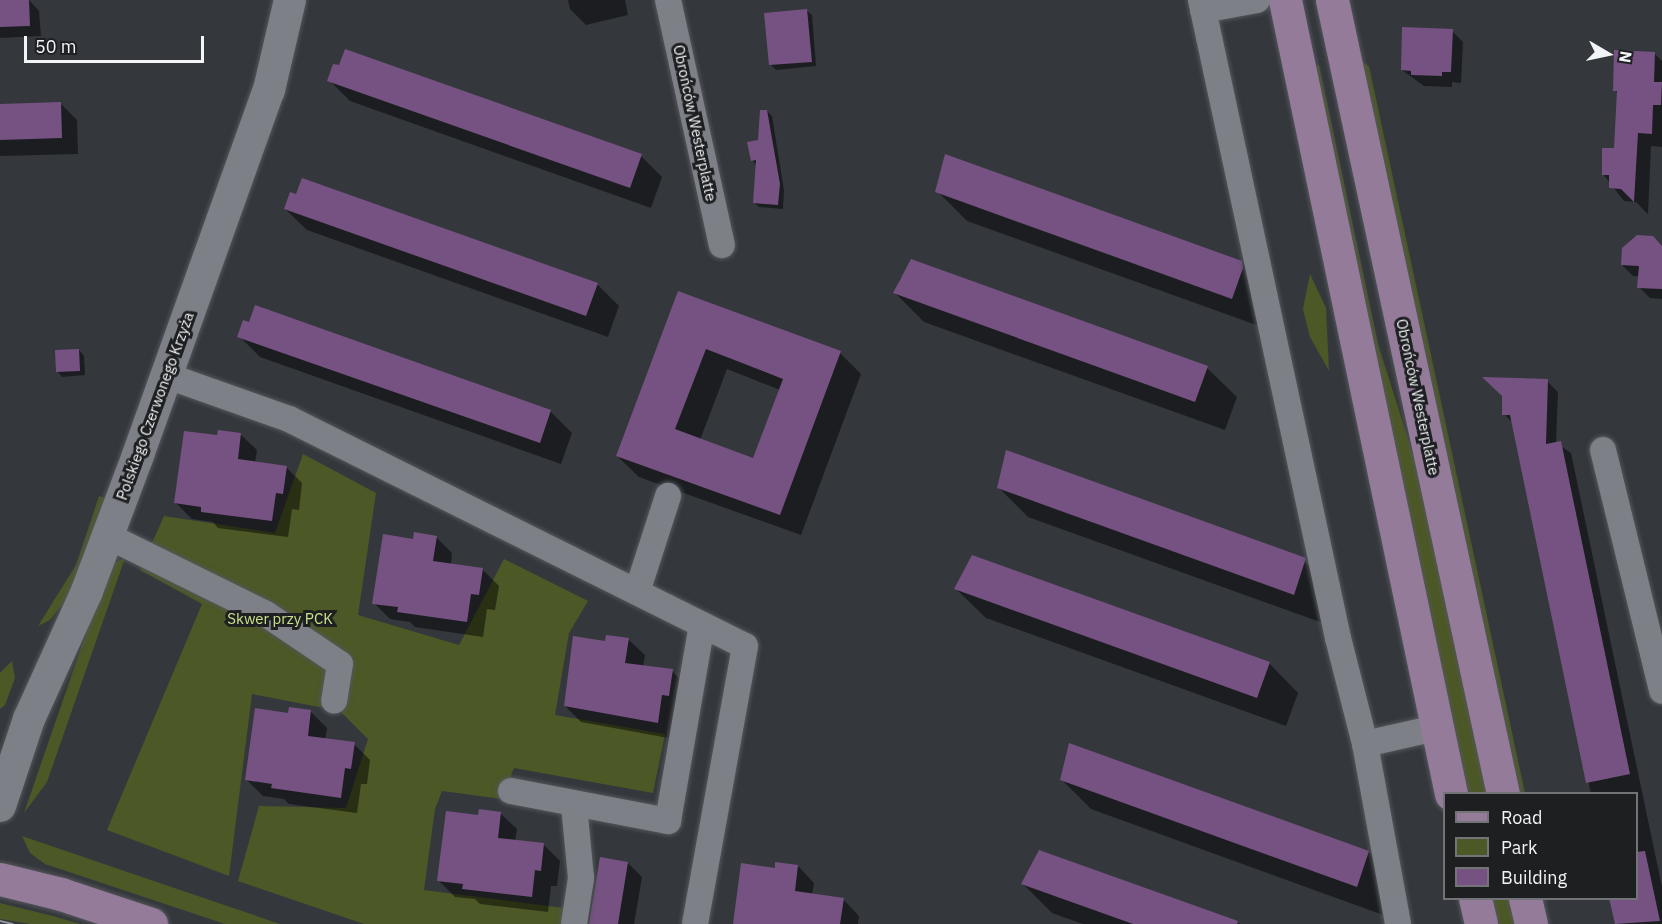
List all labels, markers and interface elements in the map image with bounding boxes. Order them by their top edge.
scale bar [27,24,207,62]
north arrow [1578,24,1638,84]
text: 50 m [35,35,77,58]
street label: Obrońców Westerplatte [670,43,720,203]
text: N [1615,50,1637,64]
street label: Polskiego Czerwonego Krzyża [113,310,197,502]
street label: Obrońców Westerplatte [1393,317,1443,477]
park label: Skwer przy PCK [227,610,333,628]
legend [1443,792,1638,900]
text: Road [1501,806,1542,829]
text: Park [1501,836,1537,859]
text: Building [1501,866,1567,889]

